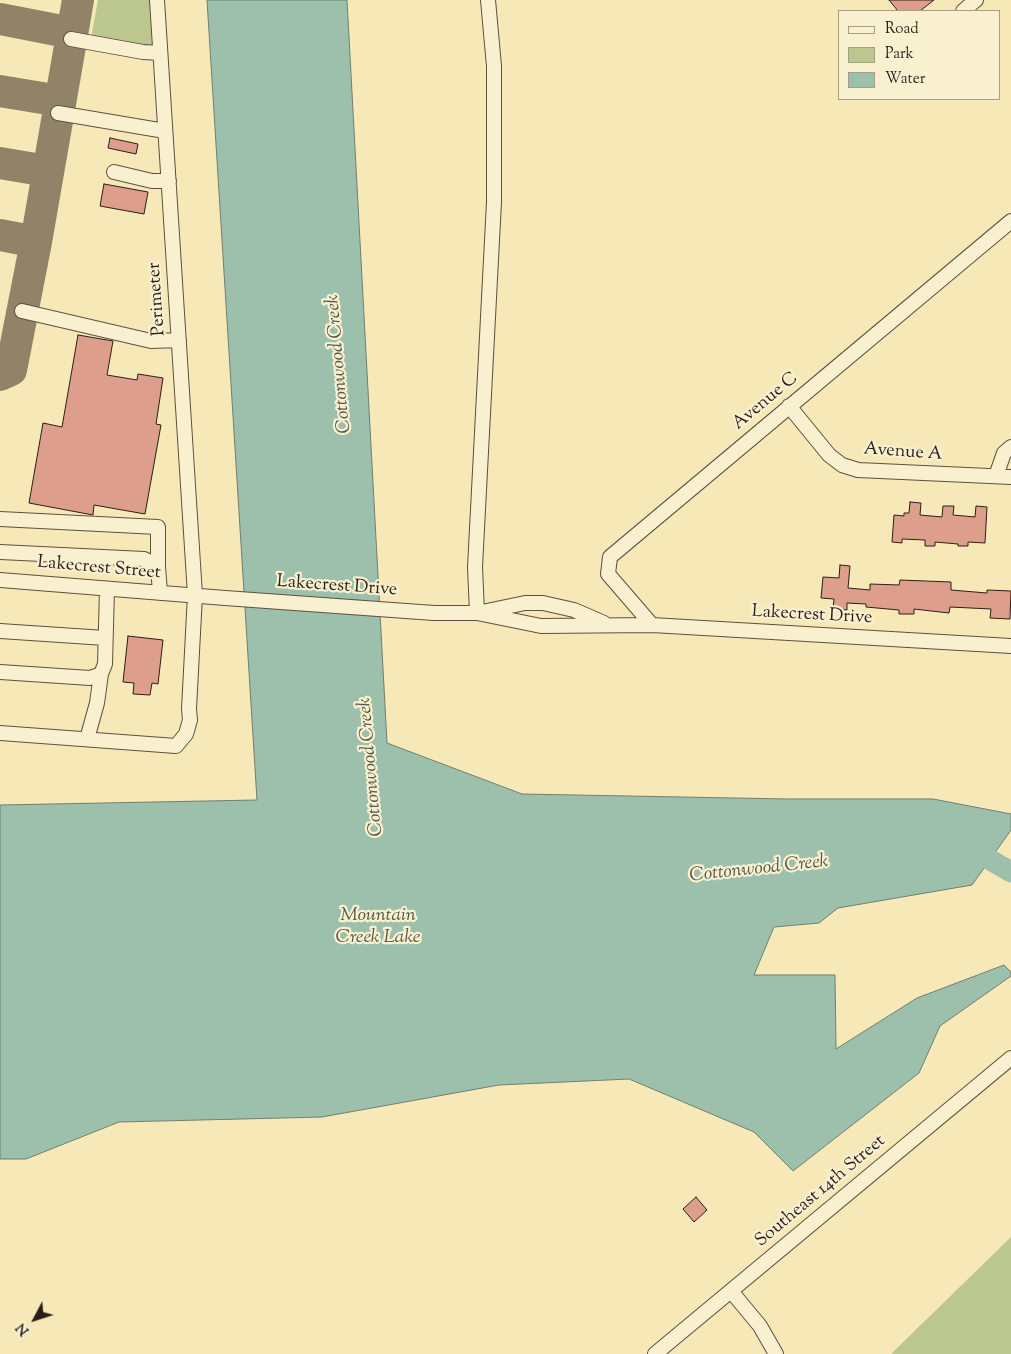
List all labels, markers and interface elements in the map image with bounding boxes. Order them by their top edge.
legend [838,10,1001,100]
text: Road [885,19,919,40]
text: Park [885,44,914,65]
text: Water [885,69,925,90]
street label: Perimeter [145,261,171,337]
water label: Cottonwood Creek [323,294,357,434]
street label: Avenue C [729,368,803,436]
street label: Avenue A [863,439,943,467]
street label: Lakecrest Street [36,553,162,585]
street label: Lakecrest Drive [276,572,398,602]
street label: Lakecrest Drive [751,602,873,630]
water label: Cottonwood Creek [355,697,389,837]
water label: Cottonwood Creek [689,851,829,889]
water label: Mountain Creek Lake [336,906,420,950]
street label: Southeast 14th Street [752,1131,890,1253]
north arrow [10,1294,60,1344]
text: N [12,1318,35,1339]

